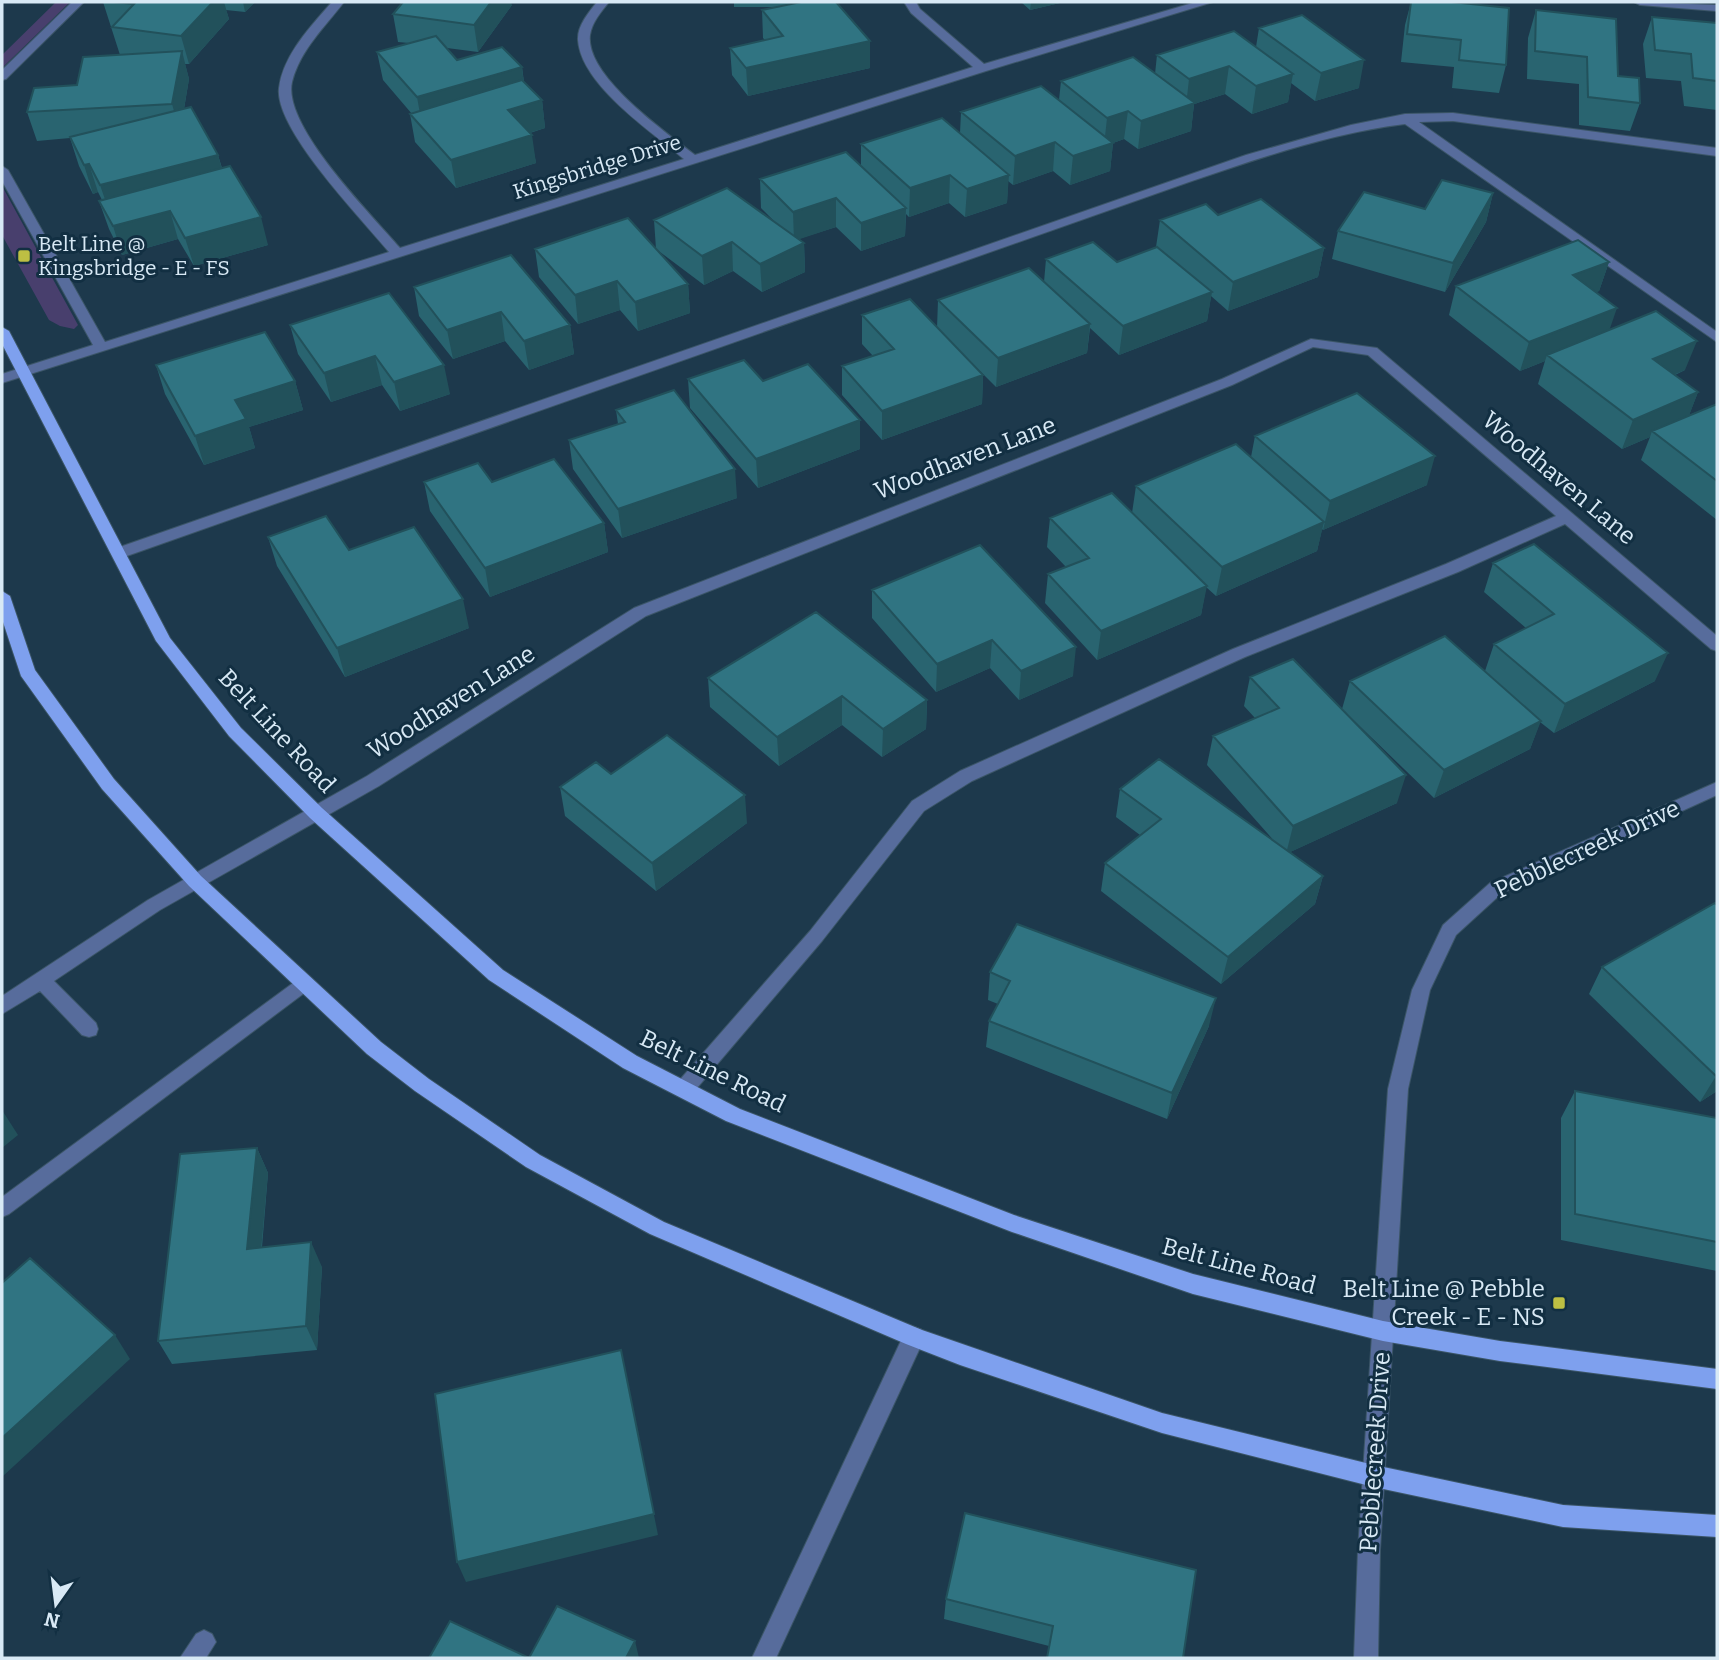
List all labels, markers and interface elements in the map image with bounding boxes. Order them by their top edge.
street label: Kingsbridge Drive [510,129,684,205]
place label: Belt Line @ Kingsbridge - E - FS [38,231,230,281]
marker: Belt Line @ Kingsbridge - E - FS [16,248,32,264]
street label: Woodhaven Lane [1477,406,1641,550]
street label: Woodhaven Lane [870,411,1060,505]
street label: Woodhaven Lane [362,639,540,765]
street label: Belt Line Road [213,664,341,798]
street label: Pebblecreek Drive [1490,794,1684,904]
street label: Belt Line Road [636,1024,790,1118]
street label: Belt Line Road [1159,1232,1319,1300]
place label: Belt Line @ Pebble Creek - E - NS [1342,1275,1545,1331]
marker: Belt Line @ Pebble Creek - E - NS [1551,1295,1567,1311]
street label: Pebblecreek Drive [1354,1351,1396,1553]
north arrow [21,1569,91,1639]
text: N [42,1607,62,1633]

